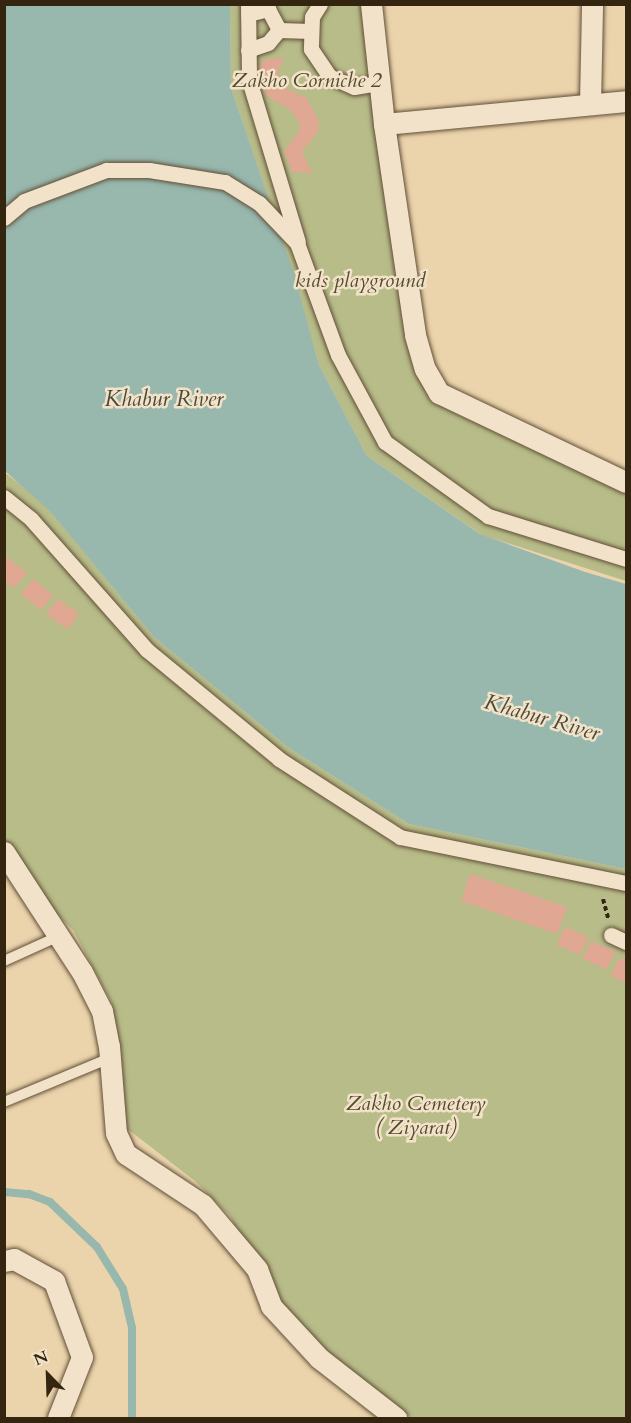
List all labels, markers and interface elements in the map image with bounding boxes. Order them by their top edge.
park label: Zakho Corniche 2 [232,68,382,94]
park label: kids playground [295,268,425,294]
water label: Khabur River [105,387,223,413]
water label: Khabur River [481,689,603,747]
park label: Zakho Cemetery ( Ziyarat) [346,1091,486,1141]
north arrow [18,1345,78,1405]
text: N [30,1346,52,1371]

